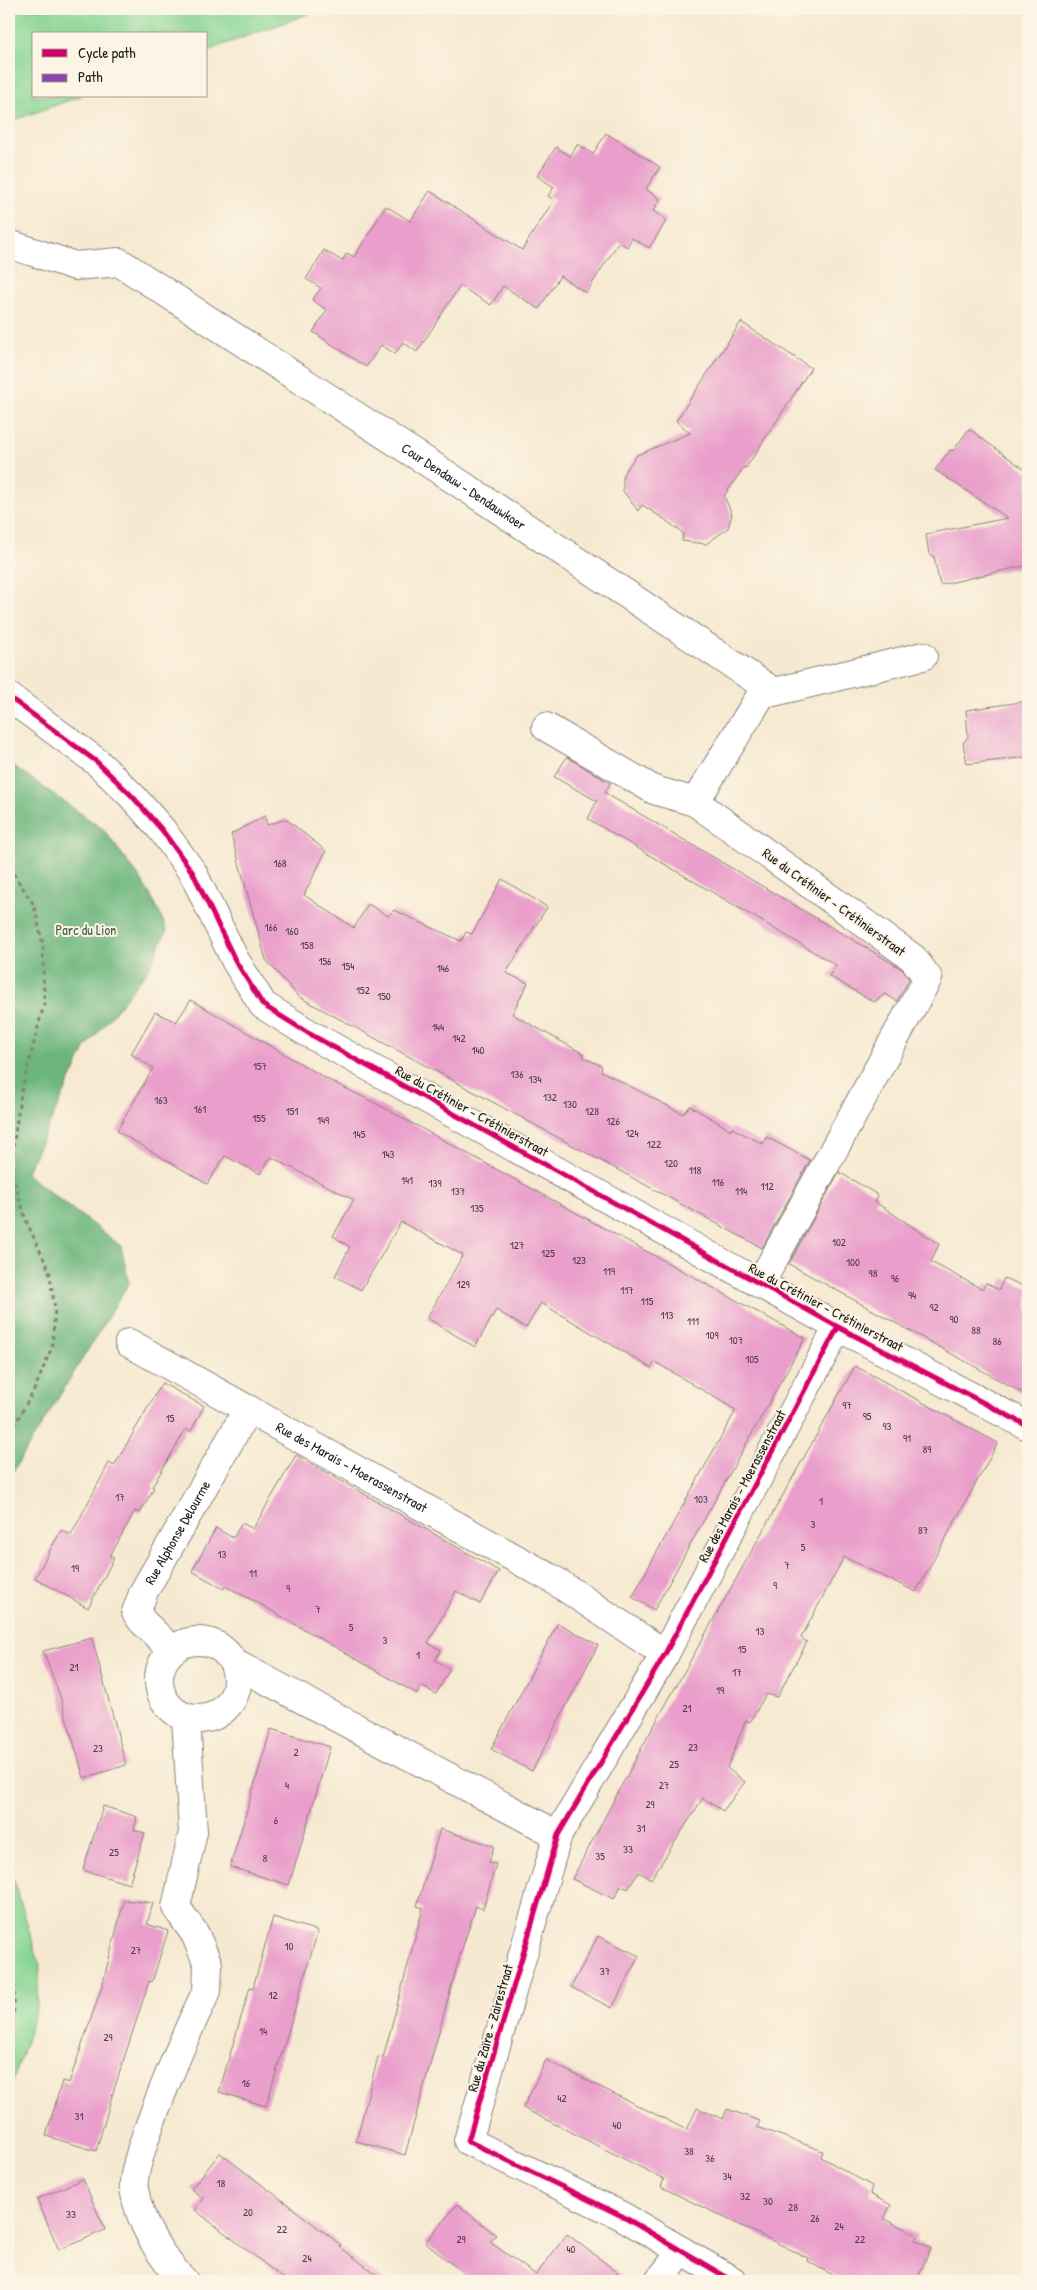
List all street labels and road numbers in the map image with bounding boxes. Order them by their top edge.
street label: Cour Dendauw - Dendauwkoer [398,438,530,534]
street label: Rue du Crétinier - Crétinierstraat [759,843,910,960]
street label: Rue du Crétinier - Crétinierstraat [392,1060,552,1161]
street label: Rue du Crétinier - Crétinierstraat [746,1258,907,1356]
street label: Rue des Marais - Moerassenstraat [693,1406,790,1565]
street label: Rue des Marais - Moerassenstraat [273,1417,431,1517]
street label: Rue Alphonse Delourme [140,1476,215,1588]
street label: Rue du Zaïre - Zairestraat [462,1962,517,2094]

